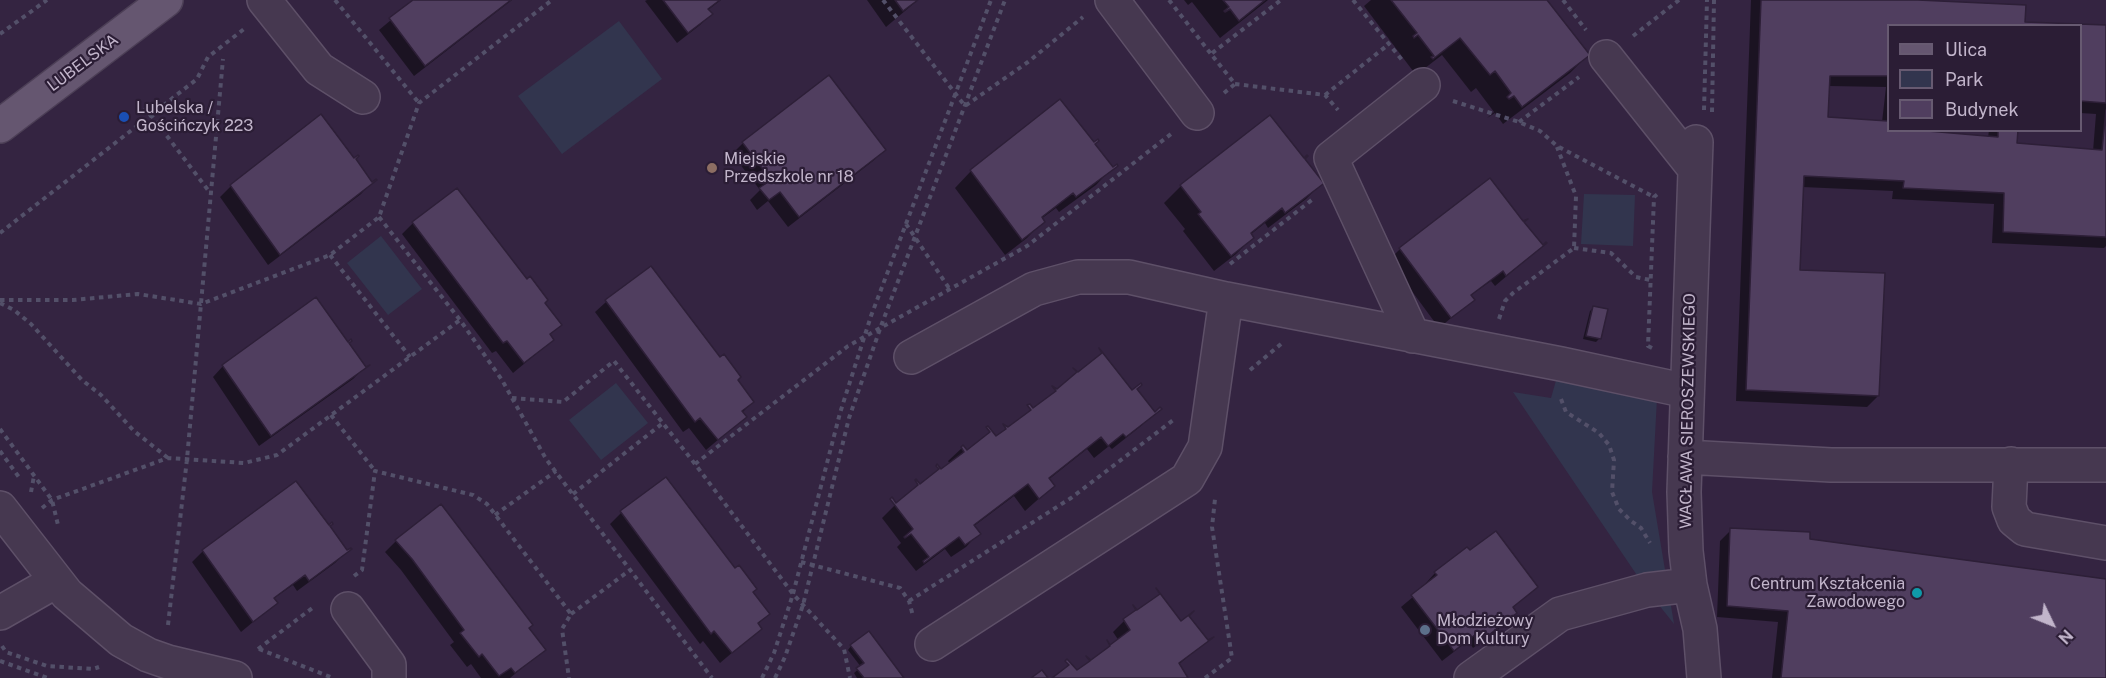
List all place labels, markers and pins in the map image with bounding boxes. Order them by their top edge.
place label: Lubelska / Gościńczyk 223 [136,98,253,136]
marker: Lubelska / Gościńczyk 223 [117,110,131,124]
place label: Miejskie Przedszkole nr 18 [724,149,854,187]
marker: Miejskie Przedszkole nr 18 [705,161,719,175]
place label: Centrum Kształcenia Zawodowego [1750,574,1905,612]
marker: Centrum Kształcenia Zawodowego [1910,586,1924,600]
place label: Młodzieżowy Dom Kultury [1437,611,1533,649]
marker: Młodzieżowy Dom Kultury [1418,623,1432,637]

